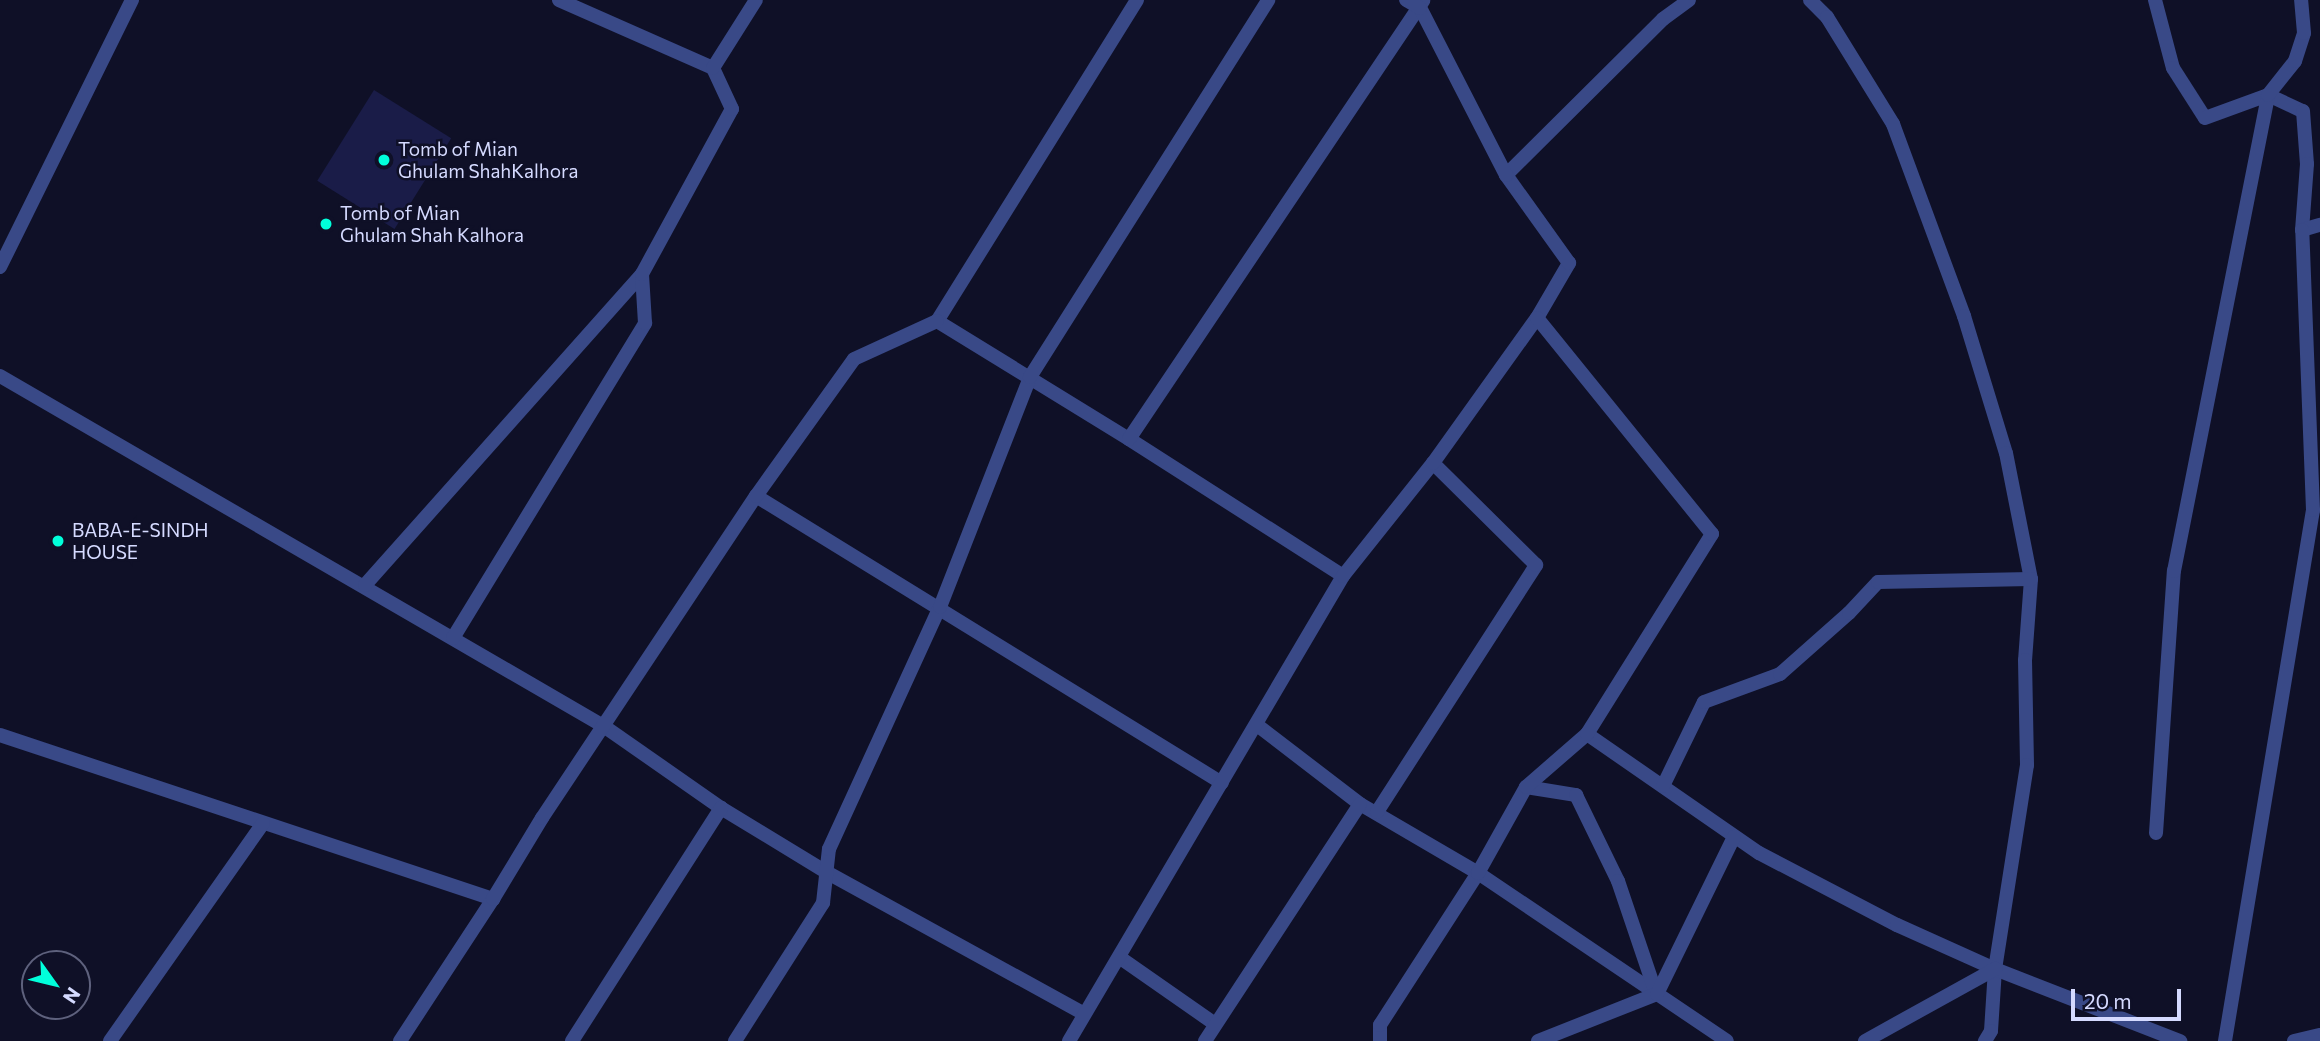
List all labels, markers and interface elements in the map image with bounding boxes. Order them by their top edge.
place label: Tomb of Mian Ghulam ShahKalhora [398,138,578,182]
marker: Tomb of Mian Ghulam ShahKalhora [376,152,392,168]
place label: Tomb of Mian Ghulam Shah Kalhora [340,202,524,246]
marker: Tomb of Mian Ghulam Shah Kalhora [318,216,334,232]
place label: BABA-E-SINDH HOUSE [72,519,209,563]
marker: BABA-E-SINDH HOUSE [50,533,66,549]
north arrow [21,950,91,1020]
scale bar [2075,974,2185,1018]
text: N [59,984,86,1008]
text: 20 m [2084,988,2132,1013]

